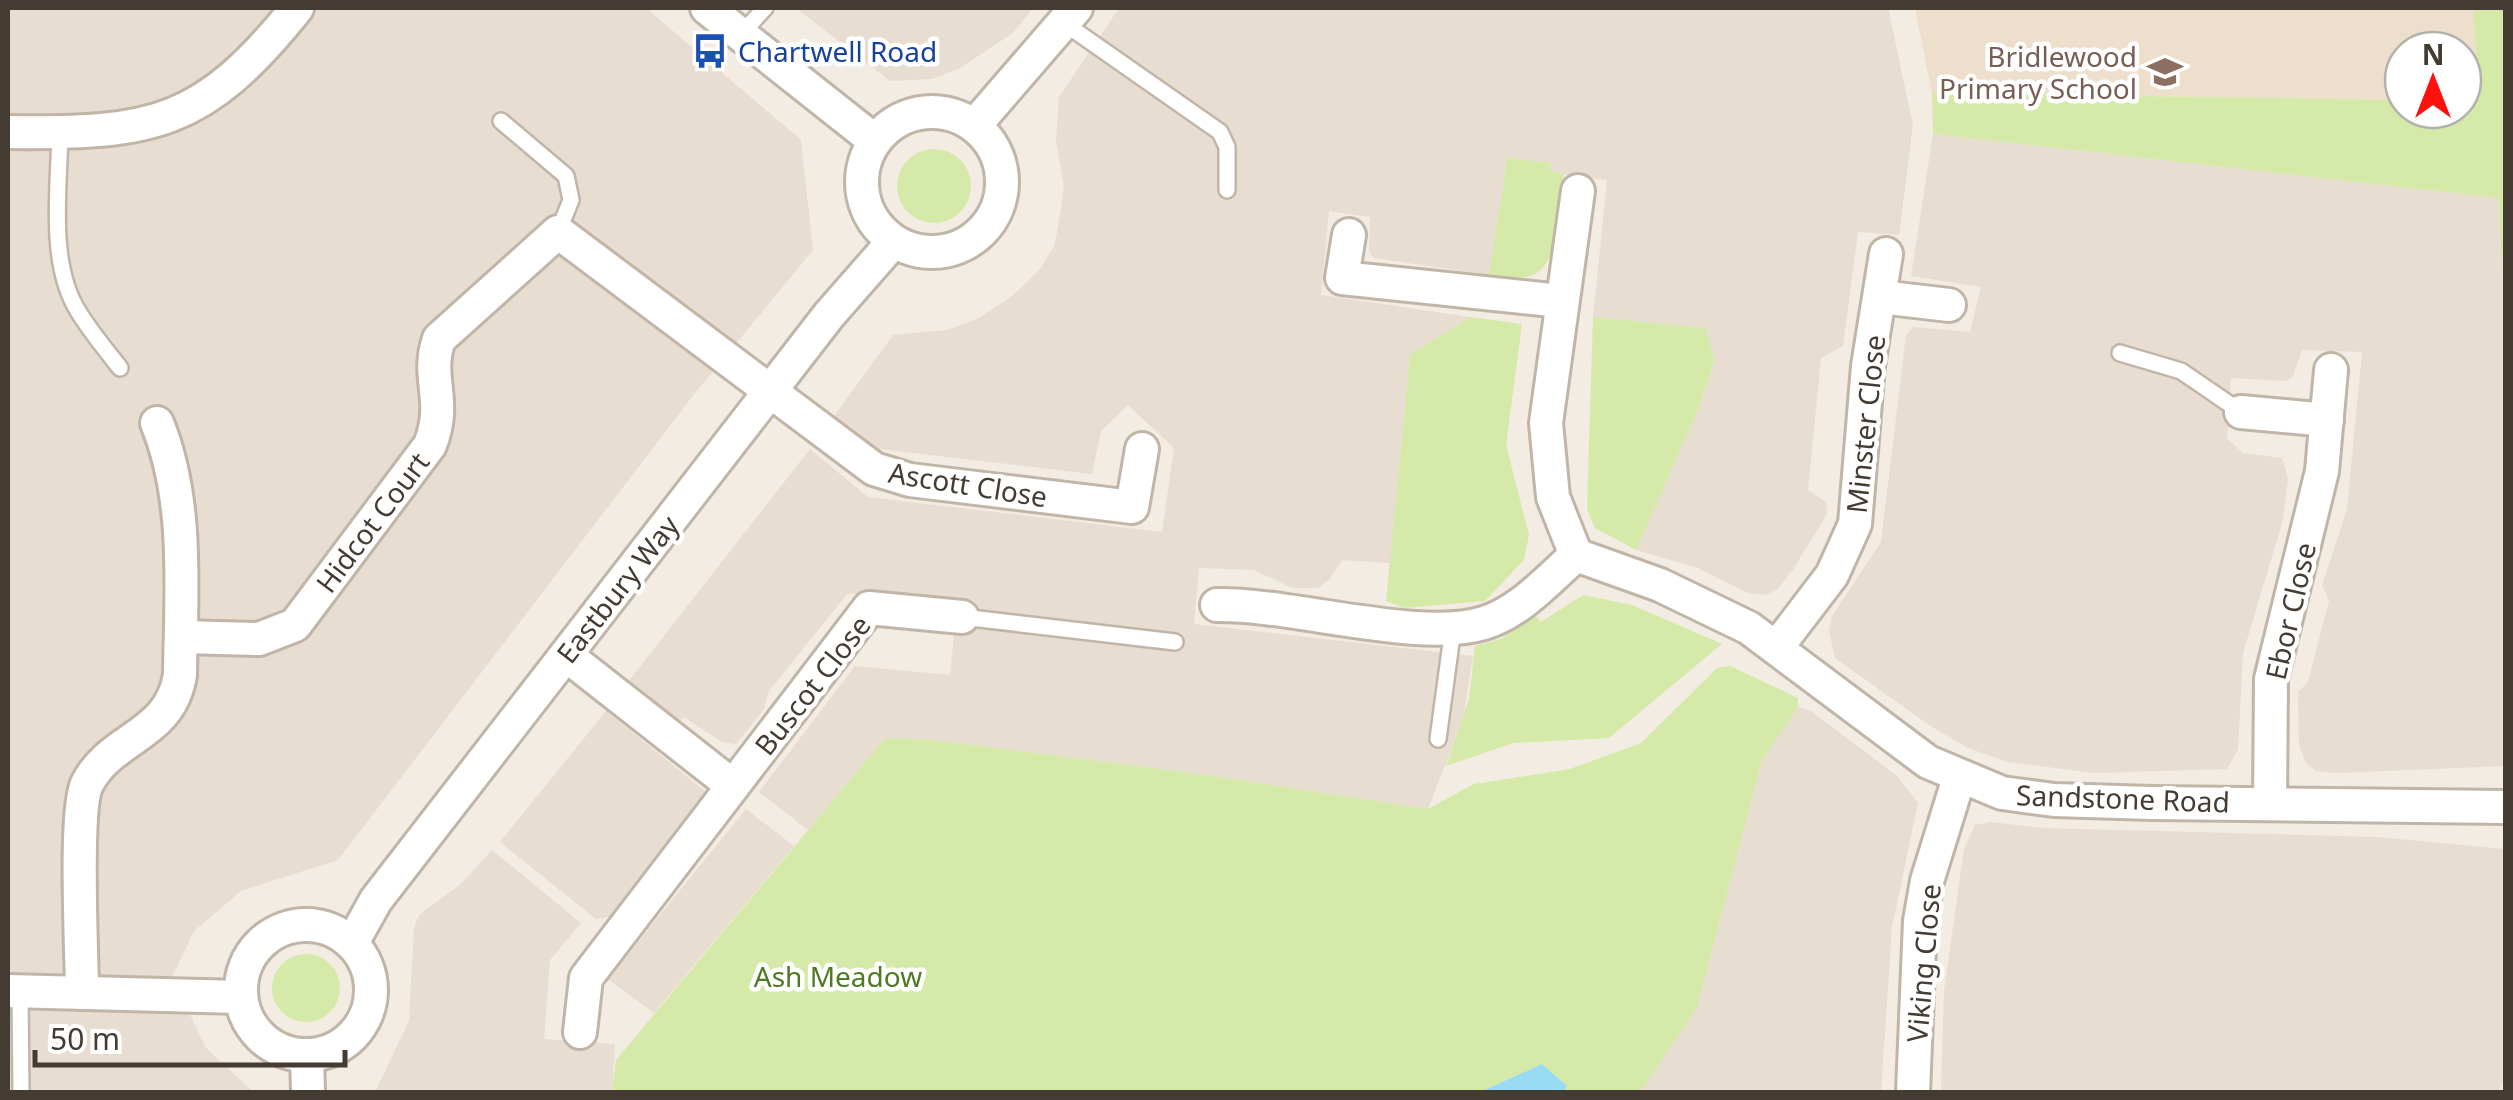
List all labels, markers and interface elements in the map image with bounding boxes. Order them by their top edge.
north arrow [2383,30,2483,130]
bus stop icon: Chartwell Road [691,32,729,70]
place label: Chartwell Road [738,32,937,70]
text: N [2422,35,2444,73]
place label: Bridlewood Primary School [1939,37,2137,107]
school or university icon: Bridlewood Primary School [2146,53,2184,91]
street label: Minster Close [1837,333,1893,515]
street label: Hidcot Court [307,444,437,600]
street label: Ascott Close [886,453,1050,515]
street label: Eastbury Way [547,507,687,671]
street label: Ebor Close [2256,539,2324,683]
street label: Buscot Close [745,607,879,763]
street label: Sandstone Road [2016,775,2230,821]
street label: Viking Close [1897,882,1949,1044]
park label: Ash Meadow [754,957,922,995]
scale bar [35,1005,345,1067]
text: 50 m [50,1018,120,1059]

